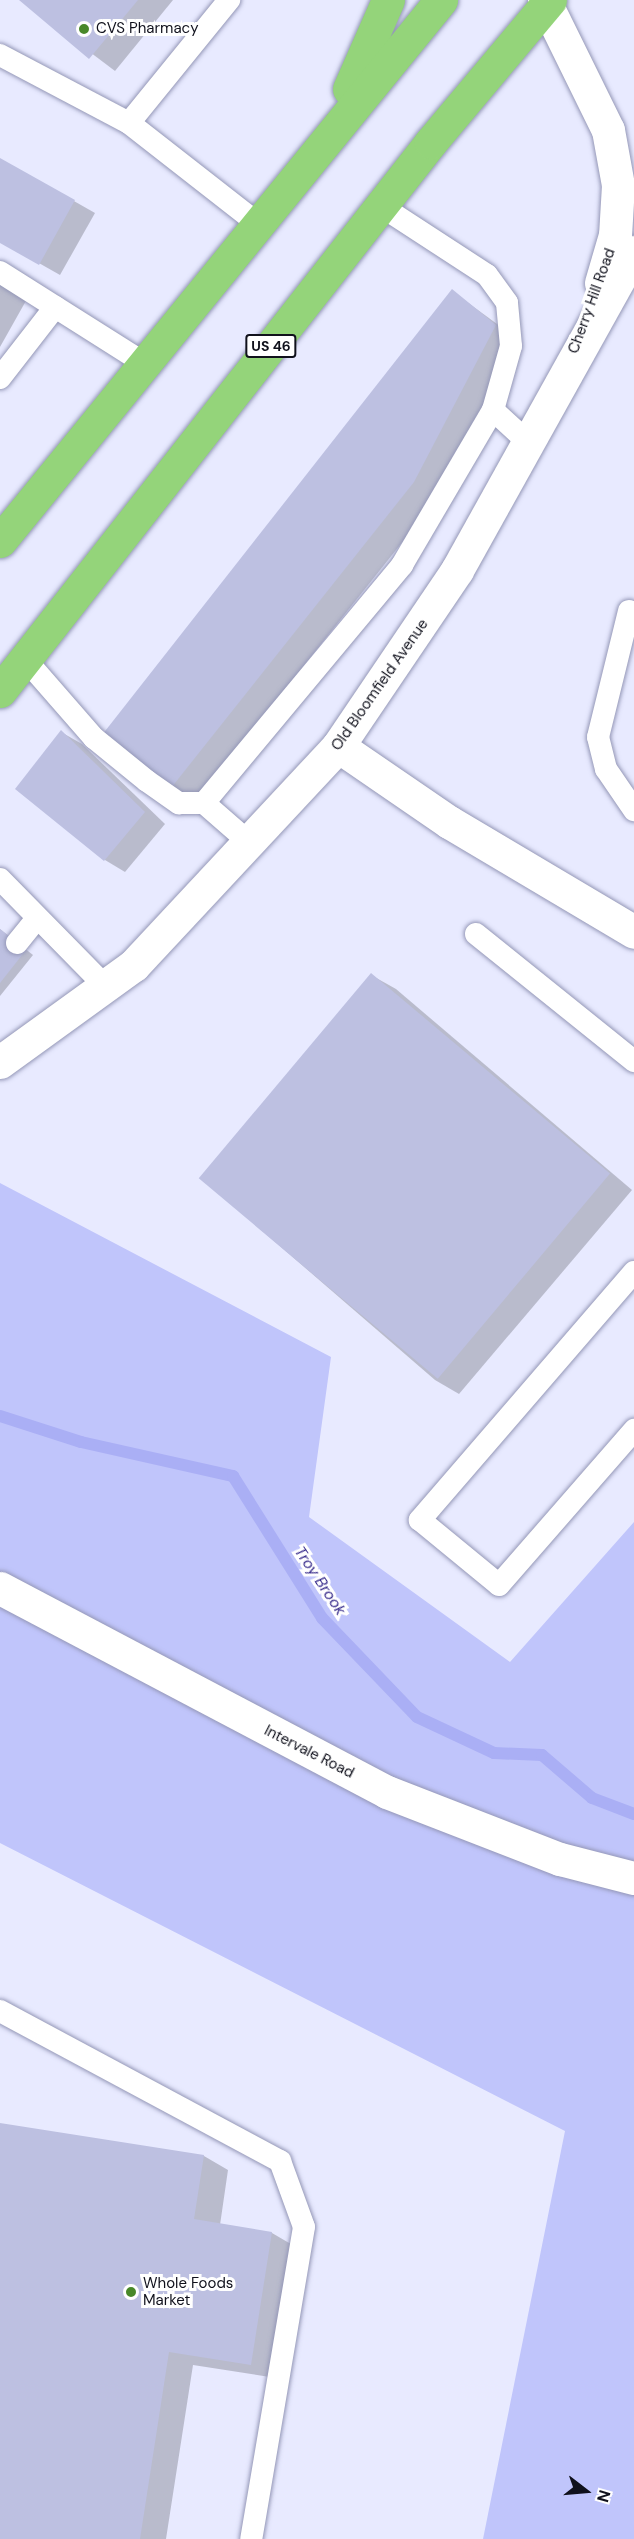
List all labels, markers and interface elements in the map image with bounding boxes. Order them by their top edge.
place label: CVS Pharmacy [96,20,199,38]
marker: CVS Pharmacy [77,22,91,36]
street label: Cherry Hill Road [565,246,619,356]
road number: US 46 [244,335,298,357]
street label: Old Bloomfield Avenue [328,616,432,754]
water label: Troy Brook [290,1543,350,1619]
street label: Intervale Road [261,1722,357,1782]
place label: Whole Foods Market [143,2274,233,2309]
marker: Whole Foods Market [124,2285,138,2299]
north arrow [556,2461,616,2521]
text: N [592,2488,615,2505]

